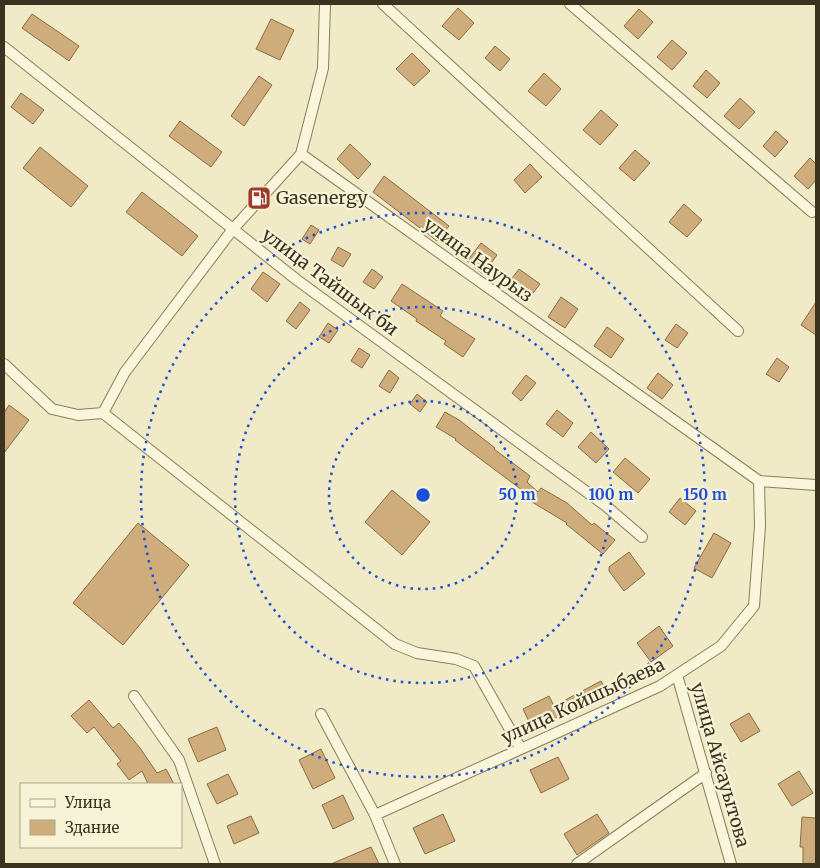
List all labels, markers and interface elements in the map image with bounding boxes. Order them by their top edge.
fuel station icon: Gasenergy [246,185,272,211]
place label: Gasenergy [276,186,368,209]
street label: улица Наурыз [419,212,537,307]
street label: улица Тайшык би [258,223,403,340]
text: 50 m [498,485,536,504]
text: 100 m [589,485,633,504]
text: 150 m [683,485,727,504]
centre of rings [414,486,432,504]
street label: улица Койшыбаева [497,652,669,749]
street label: улица Айсауытова [686,680,755,850]
legend [20,783,182,848]
text: Улица [64,793,111,812]
text: Здание [65,818,119,837]

